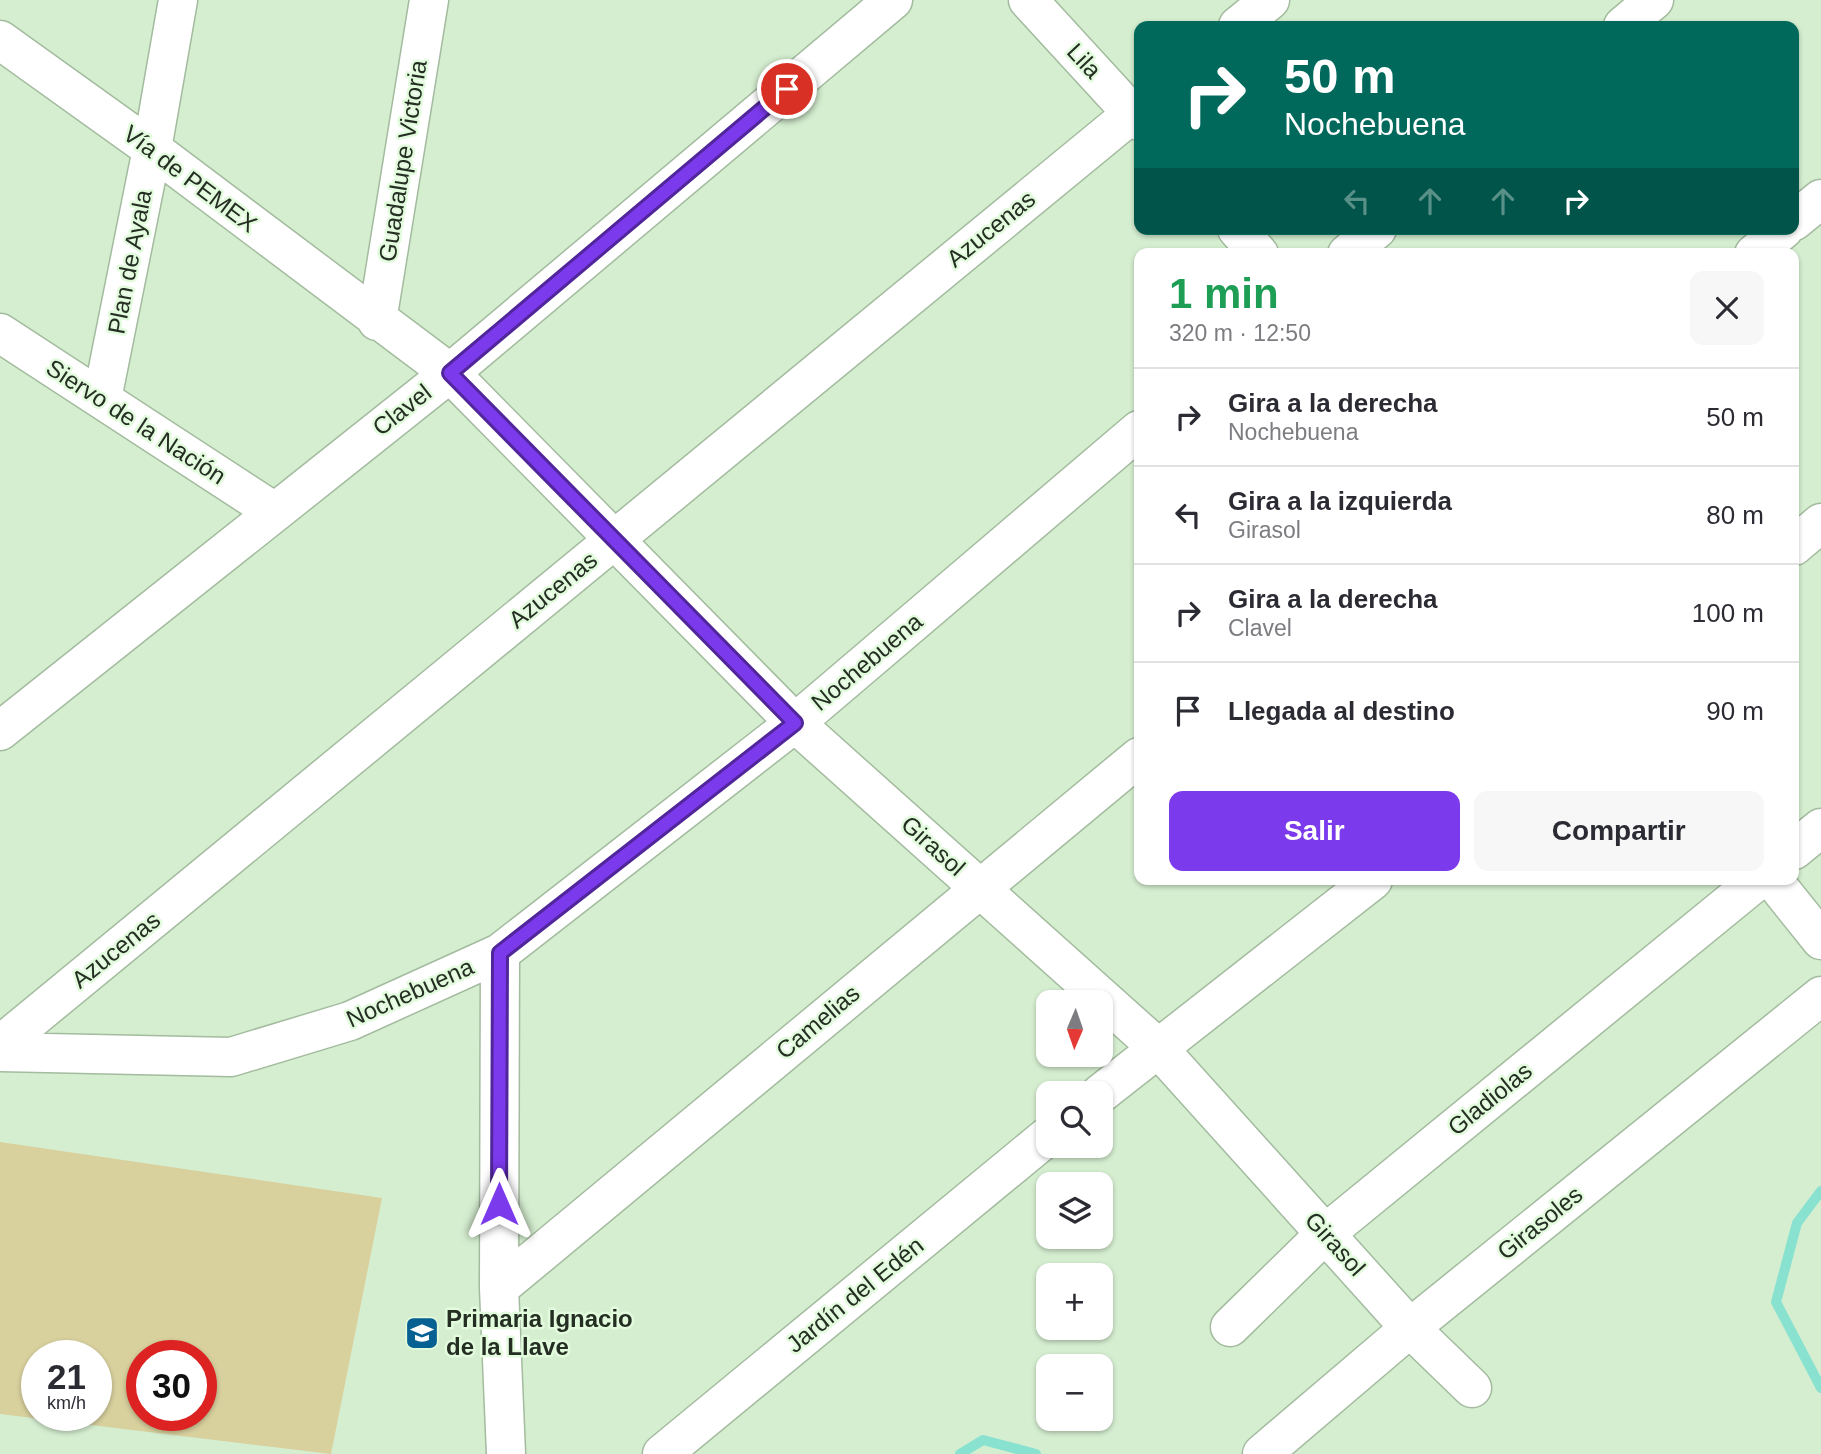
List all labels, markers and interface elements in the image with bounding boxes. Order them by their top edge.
street label: Lila [1062,38,1107,84]
icon: right [1169,49,1260,140]
text: 50 m [1284,49,1396,103]
street label: Guadalupe Victoria [373,58,432,264]
pin [757,59,817,119]
icon: arrive [768,70,806,108]
text: Nochebuena [1284,106,1465,142]
street label: Vía de PEMEX [118,120,262,238]
icon: left [1338,182,1376,220]
icon: ahead [1411,182,1449,220]
icon: ahead [1484,182,1522,220]
icon: right [1557,182,1595,220]
street label: Azucenas [941,185,1040,272]
street label: Plan de Ayala [102,187,157,336]
text: 1 min [1169,270,1279,317]
button: close [1690,271,1764,345]
text: 320 m · 12:50 [1169,320,1311,346]
street label: Siervo de la Nación [42,354,231,490]
street label: Clavel [367,378,436,441]
text: Gira a la derecha [1228,388,1438,418]
icon: right [1169,398,1207,436]
text: 50 m [1706,402,1764,432]
text: Nochebuena [1228,419,1358,445]
text: Gira a la izquierda [1228,486,1452,516]
icon: left [1169,496,1207,534]
text: 80 m [1706,500,1764,530]
text: Girasol [1228,517,1301,543]
street label: Azucenas [503,546,602,633]
text: Gira a la derecha [1228,584,1438,614]
icon: right [1169,594,1207,632]
text: 100 m [1692,598,1764,628]
street label: Nochebuena [806,607,928,716]
text: Clavel [1228,615,1292,641]
icon: arrive [1169,692,1207,730]
text: Llegada al destino [1228,696,1455,726]
text: 90 m [1706,696,1764,726]
button: Salir [1169,791,1460,871]
button: Compartir [1474,791,1764,871]
street label: Girasol [896,810,971,881]
street label: Azucenas [66,906,165,993]
street label: Nochebuena [342,952,478,1033]
street label: Camelias [771,979,865,1064]
north arrow [1036,990,1113,1068]
map controls [1036,990,1113,1431]
street label: Gladiolas [1442,1057,1537,1141]
button: search [1036,1081,1113,1158]
position arrow [462,1167,536,1241]
button: layers [1036,1172,1113,1249]
street label: Girasoles [1492,1180,1588,1265]
street label: Girasol [1300,1206,1371,1281]
street label: Jardín del Edén [781,1231,929,1358]
button: + [1036,1263,1113,1340]
place label: Primaria Ignacio de la Llave [446,1305,633,1360]
school or university icon: Primaria Ignacio de la Llave [403,1314,441,1352]
speed limit sign: 30 [126,1340,217,1431]
button: − [1036,1354,1113,1431]
text: 21 [47,1357,86,1396]
text: km/h [47,1393,86,1413]

